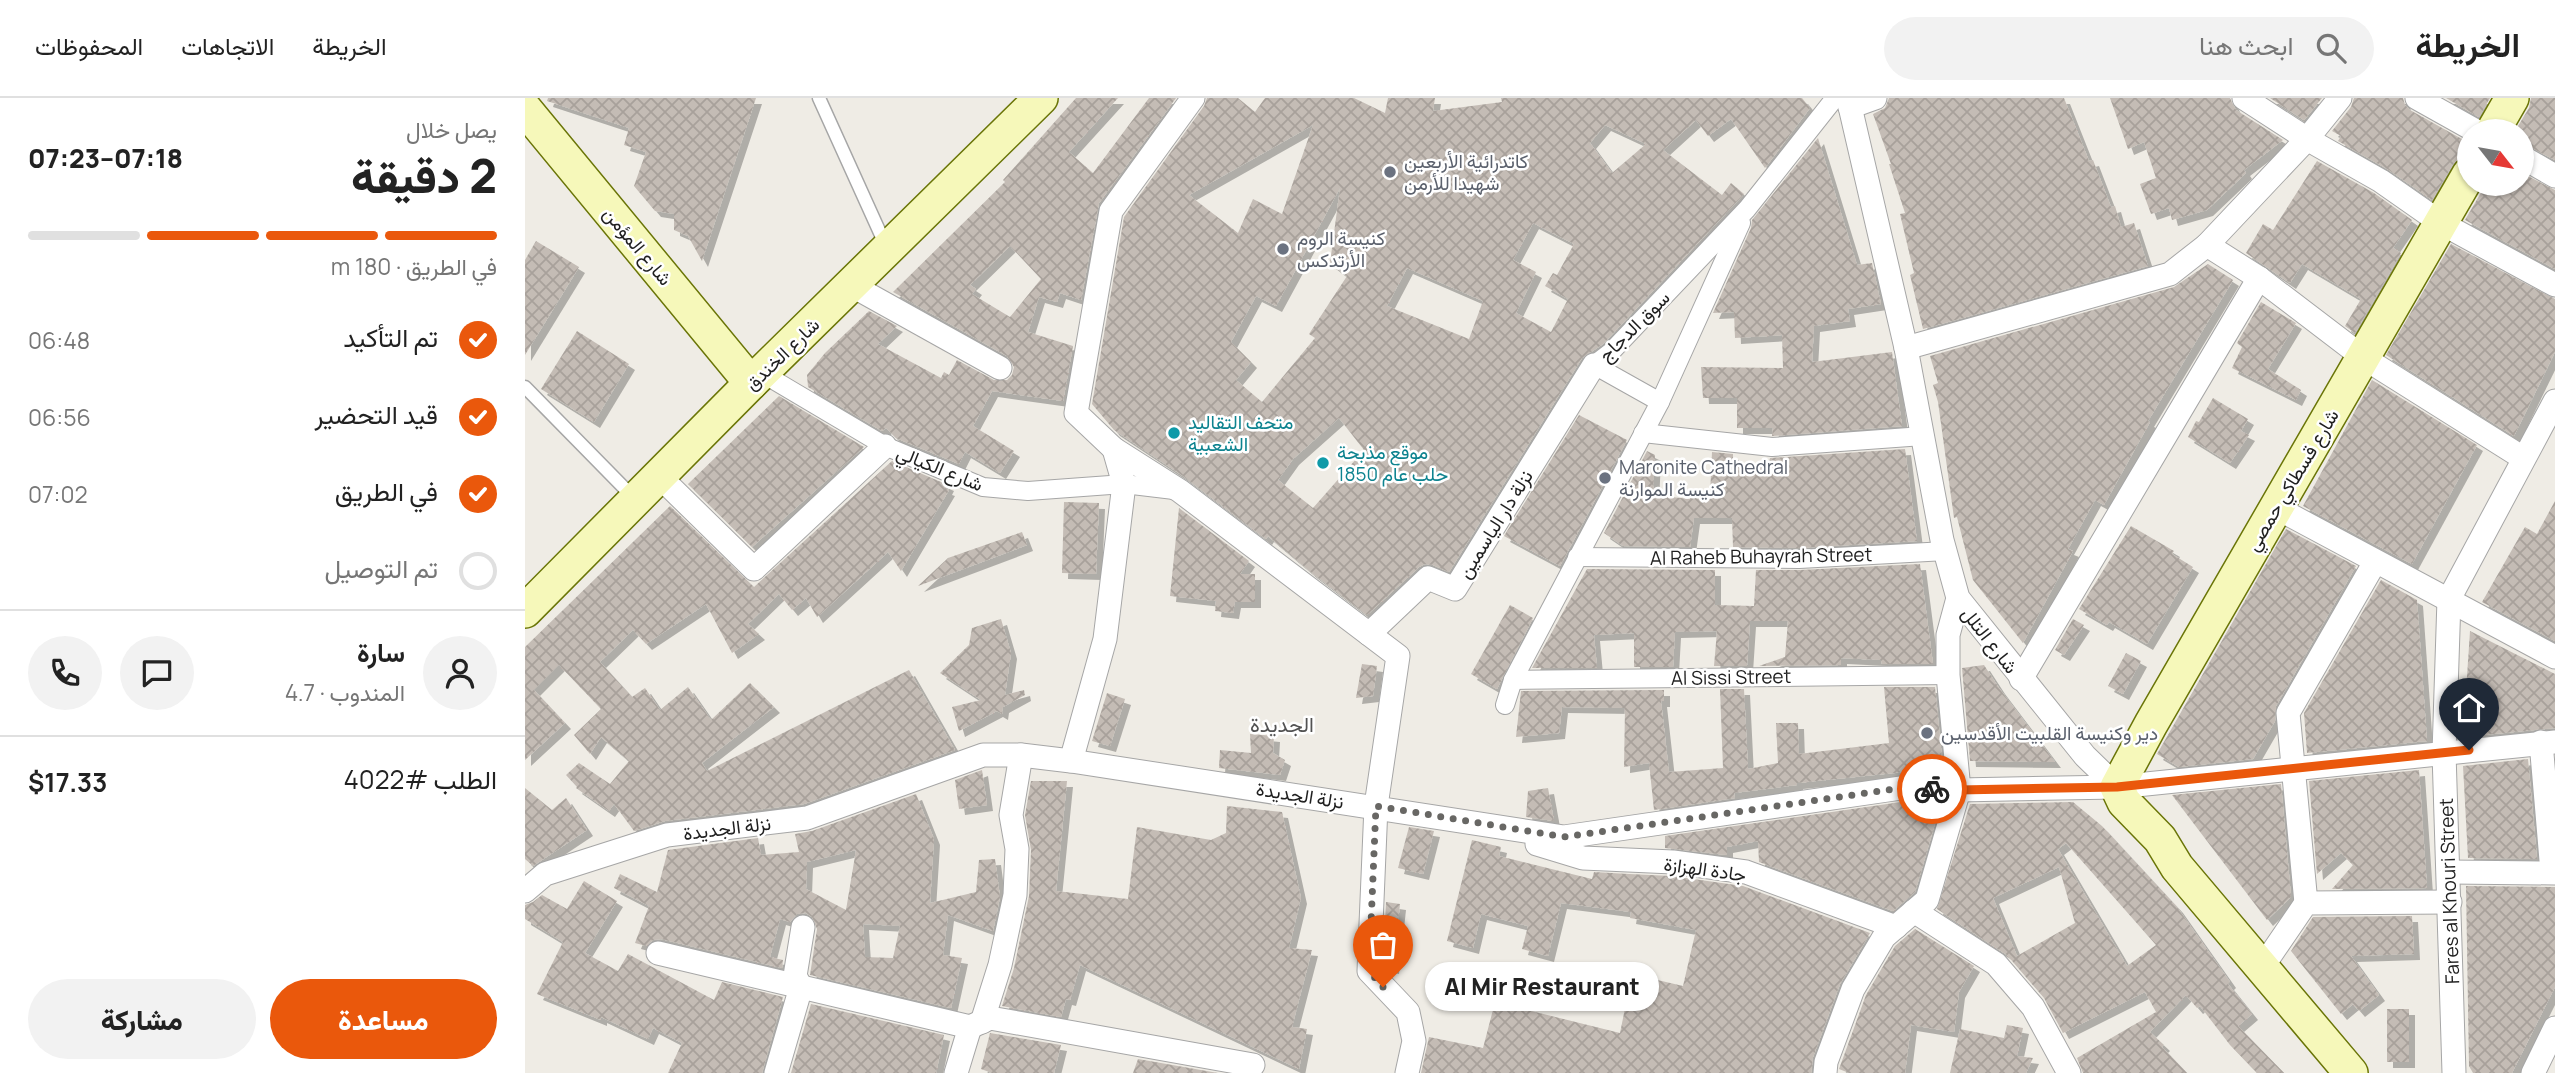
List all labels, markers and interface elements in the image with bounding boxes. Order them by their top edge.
search box [1884,17,2374,80]
text: الخريطة [2416,22,2520,67]
text: ابحث هنا [2199,27,2294,63]
text: المحفوظات [35,29,143,62]
text: الاتجاهات [181,29,274,62]
text: الخريطة [312,29,387,62]
icon: search [2312,29,2350,67]
text: يصل خلال [406,113,497,145]
north arrow [2457,119,2534,196]
map controls [2457,119,2534,196]
text: 07:18–07:23 [28,140,183,176]
text: 2 دقيقة [351,144,497,207]
place label: كاتدرائية الأربعين شهيدا للأرمن [1404,148,1528,196]
marker: كاتدرائية الأربعين شهيدا للأرمن [1382,164,1398,180]
street label: شارع المؤمن [597,201,679,291]
place label: كنيسة الروم الأرتدكس [1297,225,1385,273]
marker: كنيسة الروم الأرتدكس [1275,241,1291,257]
text: في الطريق · 180 m [331,250,497,282]
street label: سوق الدجاج [1593,285,1675,367]
street label: شارع الخندق [739,312,825,396]
text: تم التأكيد [343,319,438,355]
icon: check [459,321,497,359]
text: 06:48 [28,324,90,356]
text: قيد التحضير [314,396,438,432]
icon: check [459,398,497,436]
text: 06:56 [28,401,91,433]
street label: شارع قسطاكي حمصي [2239,404,2347,557]
place label: متحف التقاليد الشعبية [1188,409,1293,457]
marker: متحف التقاليد الشعبية [1166,425,1182,441]
street label: شارع الكيالي [892,439,987,500]
place label: موقع مذبحة حلب عام 1850 [1337,439,1448,487]
place label: Maronite Cathedral كنيسة الموارنة [1619,454,1788,502]
marker: موقع مذبحة حلب عام 1850 [1315,455,1331,471]
street label: نزلة دار الياسمين [1451,465,1539,583]
marker: Maronite Cathedral كنيسة الموارنة [1597,470,1613,486]
text: في الطريق [335,473,438,509]
icon: check [459,475,497,513]
text: 07:02 [28,478,88,510]
street label: Al Raheb Buhayrah Street [1650,541,1872,571]
text: تم التوصيل [324,550,438,586]
street label: شارع التلل [1956,601,2024,679]
text: سارة [357,634,405,670]
button: phone [28,636,102,710]
button: chat [120,636,194,710]
button: person [423,636,497,710]
street label: Al Sissi Street [1671,663,1791,691]
text: المندوب · 4.7 [285,676,405,708]
pin [2439,678,2499,750]
icon: home [2450,689,2488,727]
district label: الجديدة [1250,710,1314,738]
place label: دير وكنيسة القلبيت الأقدسين [1941,720,2158,746]
marker: دير وكنيسة القلبيت الأقدسين [1919,725,1935,741]
courier [1897,754,1967,824]
text: الطلب #4022 [344,761,497,797]
text: $17.33 [28,764,107,800]
icon: bike [1913,770,1951,808]
street label: نزلة الجديدة [1254,775,1346,815]
street label: Fares al Khouri Street [2433,798,2465,984]
street label: نزلة الجديدة [682,810,772,846]
street label: جادة الهزازة [1662,850,1748,888]
pin [1353,915,1413,987]
icon: bag [1364,926,1402,964]
callout: Al Mir Restaurant [1425,962,1659,1012]
text: Al Mir Restaurant [1444,970,1640,1002]
button: مشاركة [28,979,256,1059]
button: مساعدة [270,979,497,1059]

